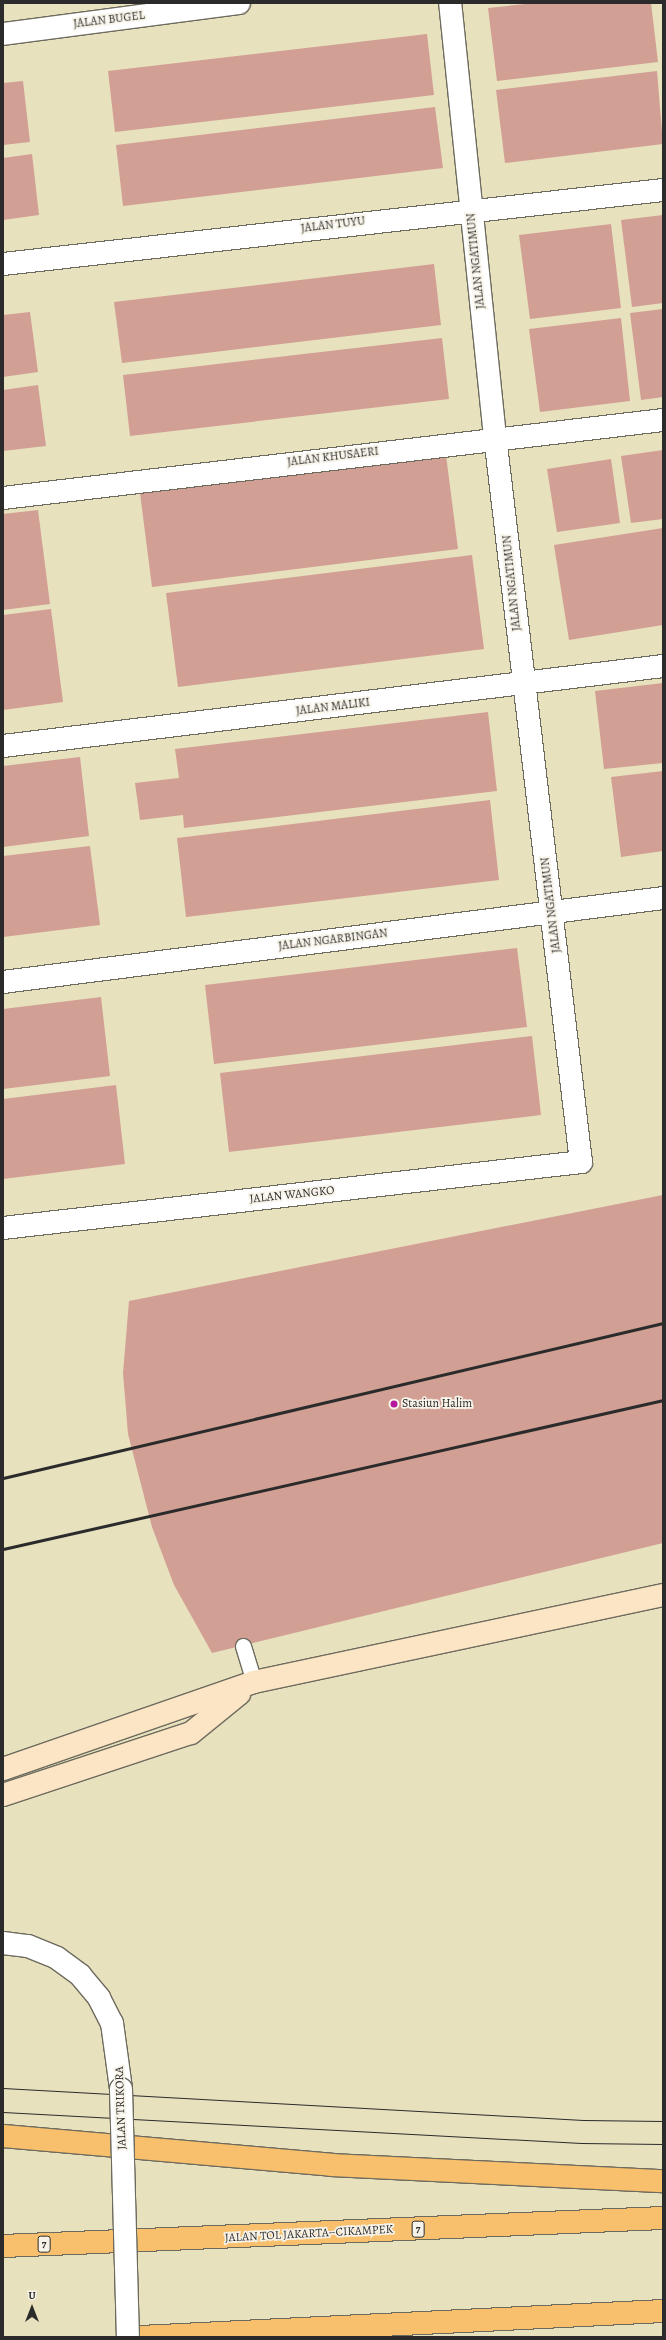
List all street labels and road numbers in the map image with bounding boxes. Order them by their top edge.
street label: JALAN BUGEL [73,8,145,32]
street label: JALAN NGATIMUN [464,212,488,310]
street label: JALAN TUYU [300,214,366,236]
street label: JALAN KHUSAERI [286,444,380,470]
street label: JALAN NGATIMUN [500,534,524,632]
street label: JALAN MALIKI [295,695,371,719]
street label: JALAN NGATIMUN [538,856,564,954]
street label: JALAN NGARBINGAN [278,926,388,954]
street label: JALAN WANGKO [249,1183,335,1207]
street label: JALAN TRIKORA [112,2066,130,2150]
road number: 7 [411,2220,425,2238]
street label: JALAN TOL JAKARTA–CIKAMPEK [225,2222,393,2246]
road number: 7 [37,2235,51,2253]

